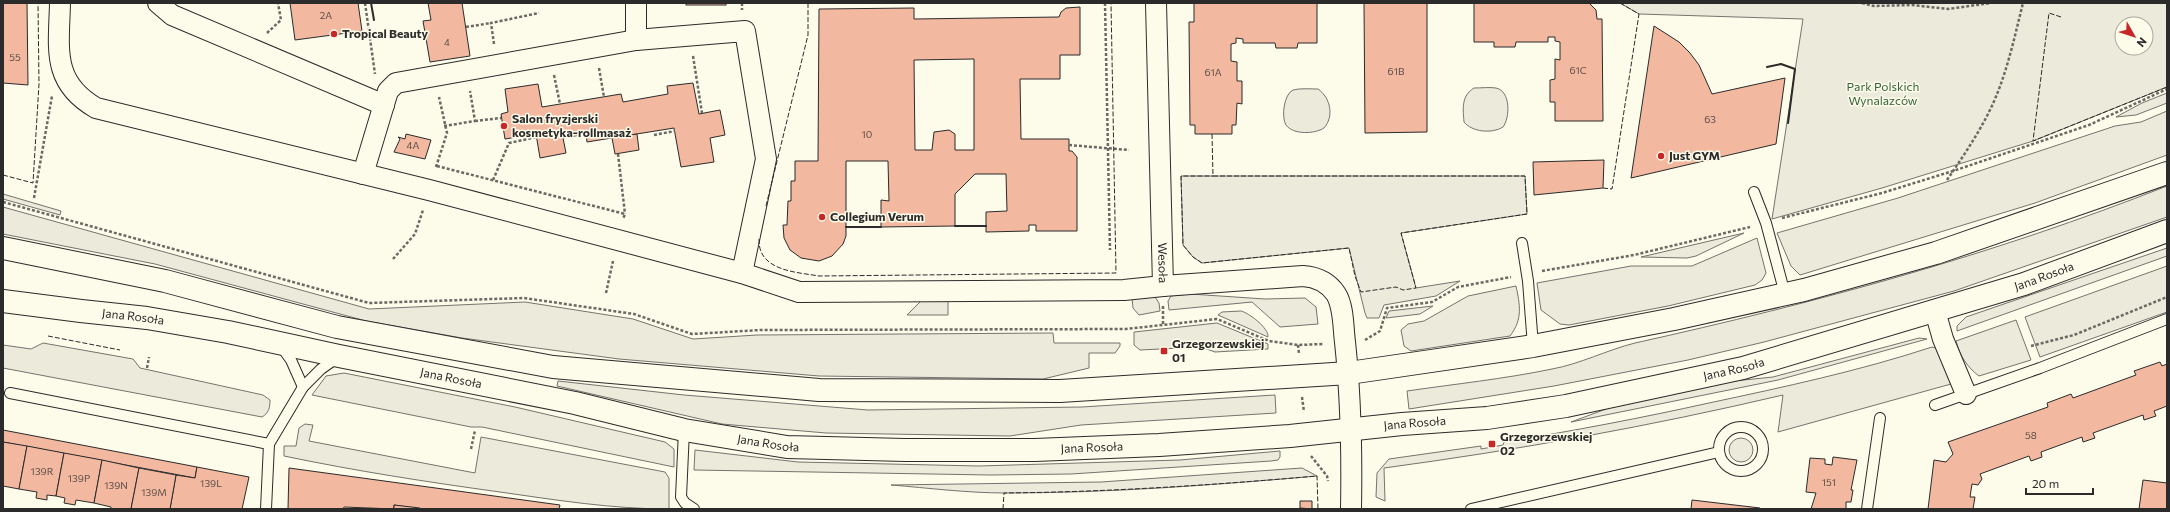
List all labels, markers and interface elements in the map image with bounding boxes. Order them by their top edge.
house number: 2A [320,9,332,21]
north arrow [2114,16,2154,56]
place label: Tropical Beauty [342,26,429,40]
marker: Tropical Beauty [329,29,339,39]
text: N [2135,35,2150,50]
house number: 4 [444,36,450,48]
house number: 55 [9,51,21,63]
house number: 61C [1569,64,1587,76]
house number: 61B [1388,65,1405,77]
house number: 61A [1204,66,1222,78]
park label: Park Polskich Wynalazców [1847,79,1919,107]
place label: Salon fryzjerski kosmetyka-rollmasaż [512,111,631,139]
house number: 63 [1704,113,1716,125]
marker: Salon fryzjerski kosmetyka-rollmasaż [499,121,509,131]
house number: 10 [862,128,872,140]
house number: 4A [407,139,420,151]
place label: Just GYM [1669,148,1720,163]
marker: Just GYM [1656,151,1666,161]
place label: Collegium Verum [830,209,924,223]
marker: Collegium Verum [817,212,827,222]
street label: Wesoła [1156,243,1171,283]
street label: Jana Rosoła [2012,258,2075,294]
street label: Jana Rosoła [101,305,165,327]
place label: Grzegorzewskiej 01 [1172,336,1264,364]
marker: Grzegorzewskiej 01 [1159,346,1169,356]
street label: Jana Rosoła [1702,354,1766,383]
street label: Jana Rosoła [419,364,483,390]
street label: Jana Rosoła [1383,413,1446,433]
place label: Grzegorzewskiej 02 [1500,429,1592,457]
house number: 58 [2025,429,2037,441]
street label: Jana Rosoła [736,431,799,453]
street label: Jana Rosoła [1060,438,1123,456]
marker: Grzegorzewskiej 02 [1487,439,1497,449]
house number: 139R [31,465,54,477]
scale bar [2026,470,2093,496]
house number: 139P [68,472,90,484]
house number: 151 [1822,476,1836,488]
text: 20 m [2032,476,2059,490]
house number: 139L [200,477,222,489]
house number: 139N [104,479,128,491]
house number: 139M [141,486,167,498]

